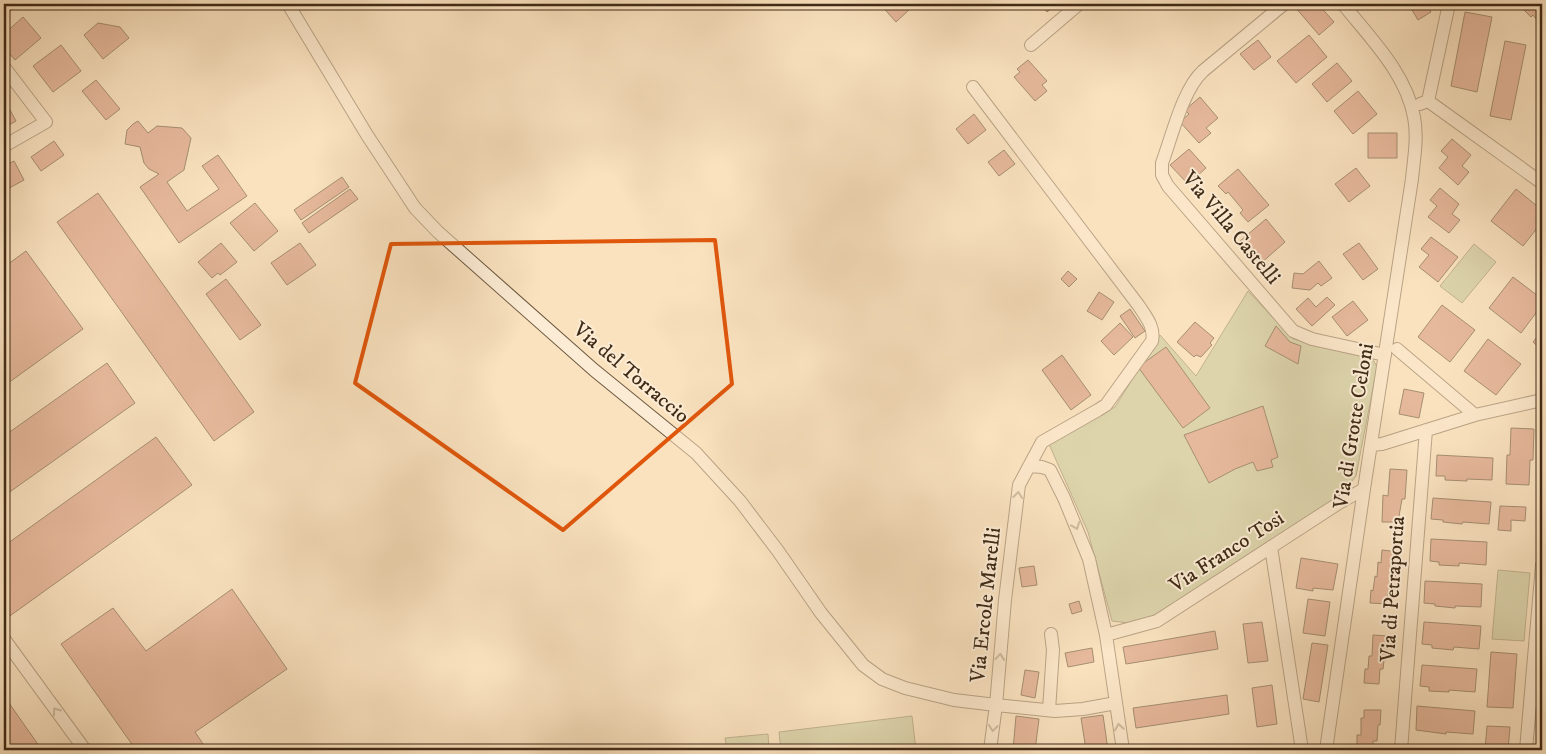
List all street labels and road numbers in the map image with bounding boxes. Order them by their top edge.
street label: Via Villa Castelli [1175,165,1286,290]
street label: Via del Torraccio [567,316,695,429]
street label: Via di Grotte Celoni [1328,341,1380,512]
street label: Via Franco Tosi [1164,505,1289,599]
street label: Via di Petraportia [1375,515,1411,664]
street label: Via Ercole Marelli [965,526,1007,685]

